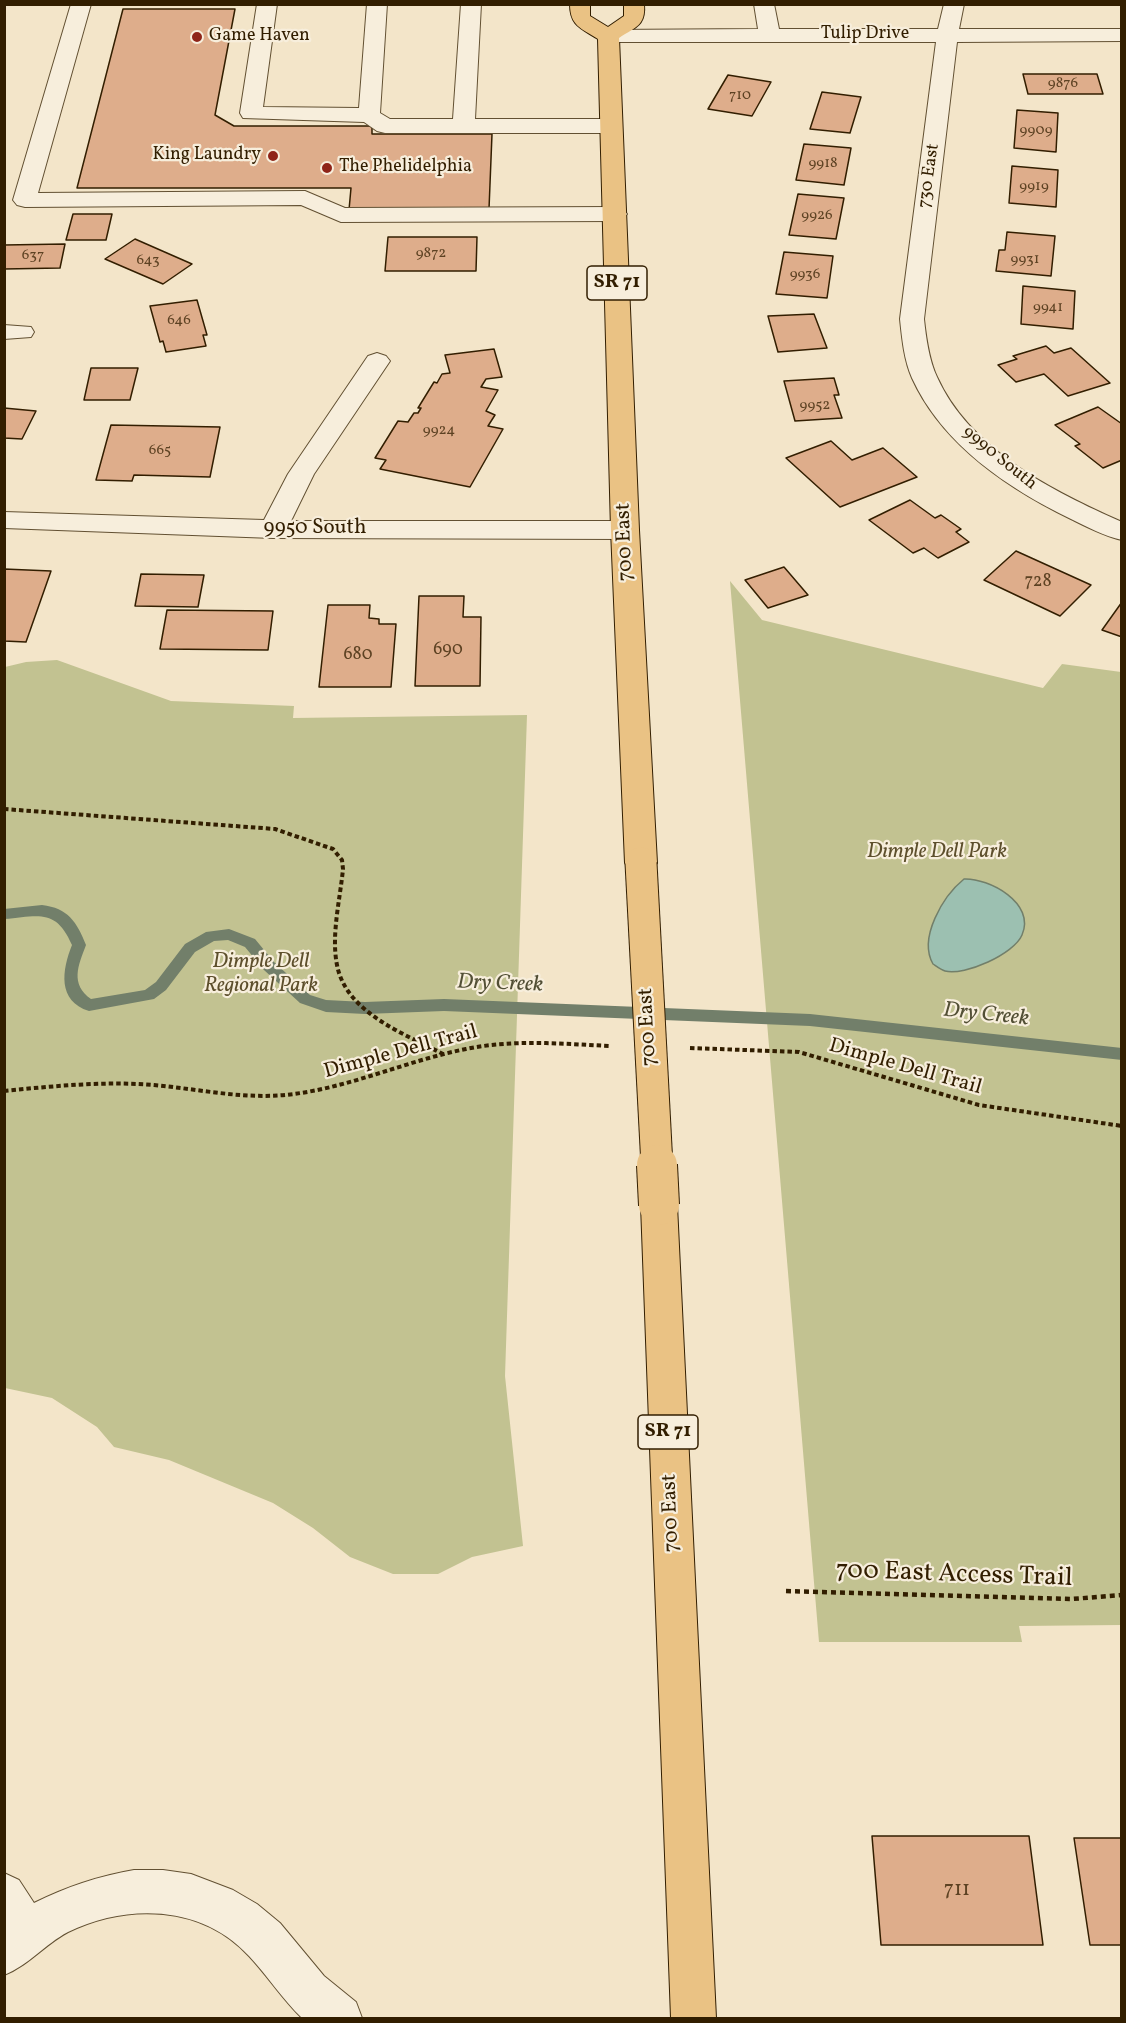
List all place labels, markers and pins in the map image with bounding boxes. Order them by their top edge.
place label: Game Haven [209,26,310,48]
marker: Game Haven [190,30,204,44]
place label: King Laundry [152,145,261,167]
marker: King Laundry [266,149,280,163]
place label: The Phelidelphia [339,157,472,179]
marker: The Phelidelphia [320,161,334,175]

